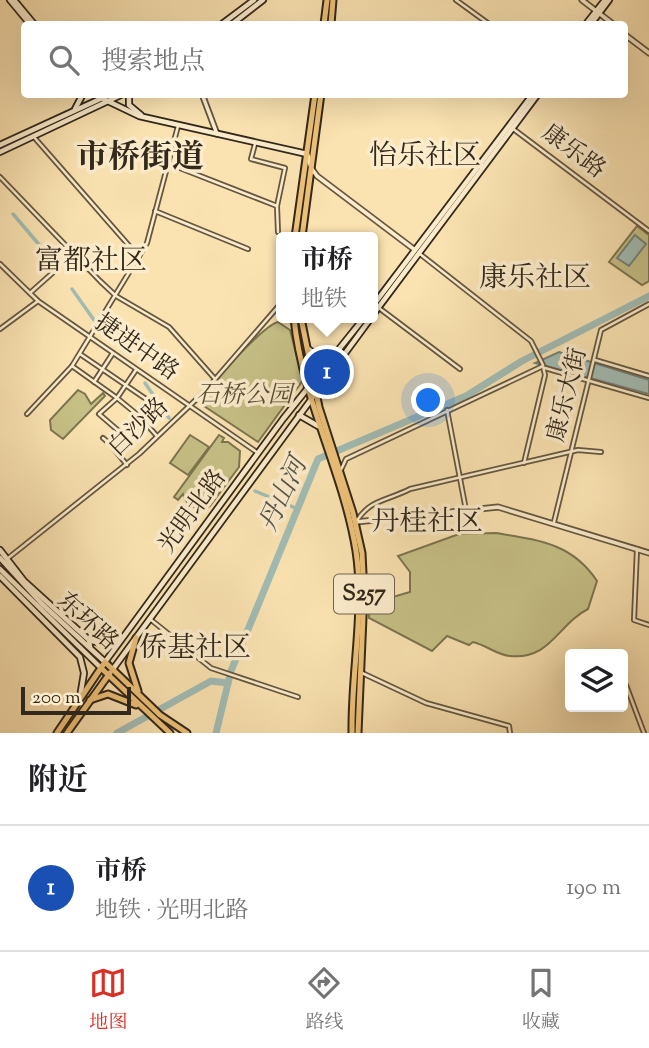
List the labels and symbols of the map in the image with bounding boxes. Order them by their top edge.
street label: 康乐路 [534,117,612,187]
district label: 市桥街道 [76,136,204,182]
district label: 怡乐社区 [369,137,481,177]
district label: 富都社区 [35,242,147,282]
district label: 康乐社区 [479,259,591,299]
street label: 捷进中路 [87,307,185,389]
street label: 康乐大街 [540,344,596,446]
pin: 1 [304,346,350,398]
park label: 石桥公园 [196,379,296,413]
your location [411,383,445,417]
street label: 白沙路 [101,391,177,465]
water label: 丹山河 [251,448,319,538]
street label: 光明北路 [151,463,235,561]
district label: 丹桂社区 [371,503,483,543]
road number: S257 [334,574,394,614]
street label: 东环路 [49,585,125,659]
district label: 侨基社区 [139,629,251,669]
scale bar [21,684,131,716]

